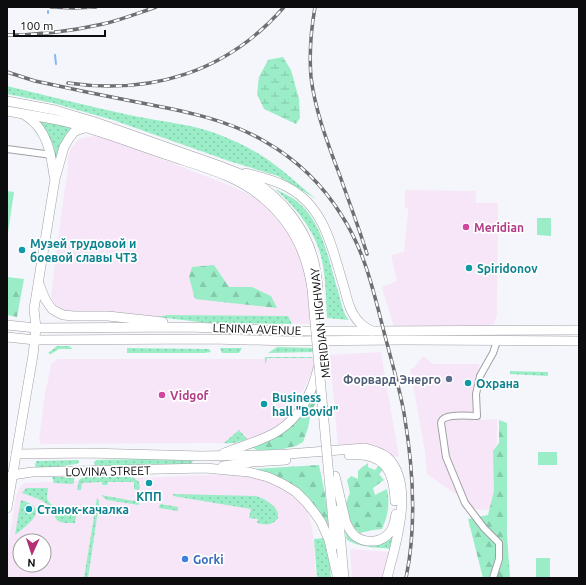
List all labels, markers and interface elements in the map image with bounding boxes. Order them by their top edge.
scale bar [14,12,105,38]
text: 100 m [20,19,53,32]
place label: Meridian [474,221,524,234]
marker: Meridian [461,222,471,232]
place label: Музей трудовой и боевой славы ЧТЗ [30,237,138,264]
marker: Музей трудовой и боевой славы ЧТЗ [17,245,27,255]
place label: Spiridonov [477,262,538,275]
marker: Spiridonov [464,263,474,273]
street label: MERIDIAN HIGHWAY [308,267,332,379]
street label: LENINA AVENUE [212,321,302,337]
place label: Форвард Энерго [343,373,441,386]
marker: Форвард Энерго [444,374,454,384]
place label: Охрана [476,377,519,390]
marker: Охрана [463,378,473,388]
place label: Vidgof [170,389,210,402]
marker: Vidgof [157,390,167,400]
place label: Business hall "Bovid" [272,391,338,418]
marker: Business hall "Bovid" [259,399,269,409]
street label: LOVINA STREET [65,464,151,478]
marker: КПП [144,478,154,488]
place label: КПП [136,490,162,503]
place label: Станок-качалка [37,503,129,516]
marker: Станок-качалка [24,504,34,514]
north arrow [12,533,52,573]
place label: Gorki [193,553,224,566]
marker: Gorki [180,554,190,564]
text: N [27,557,36,569]

